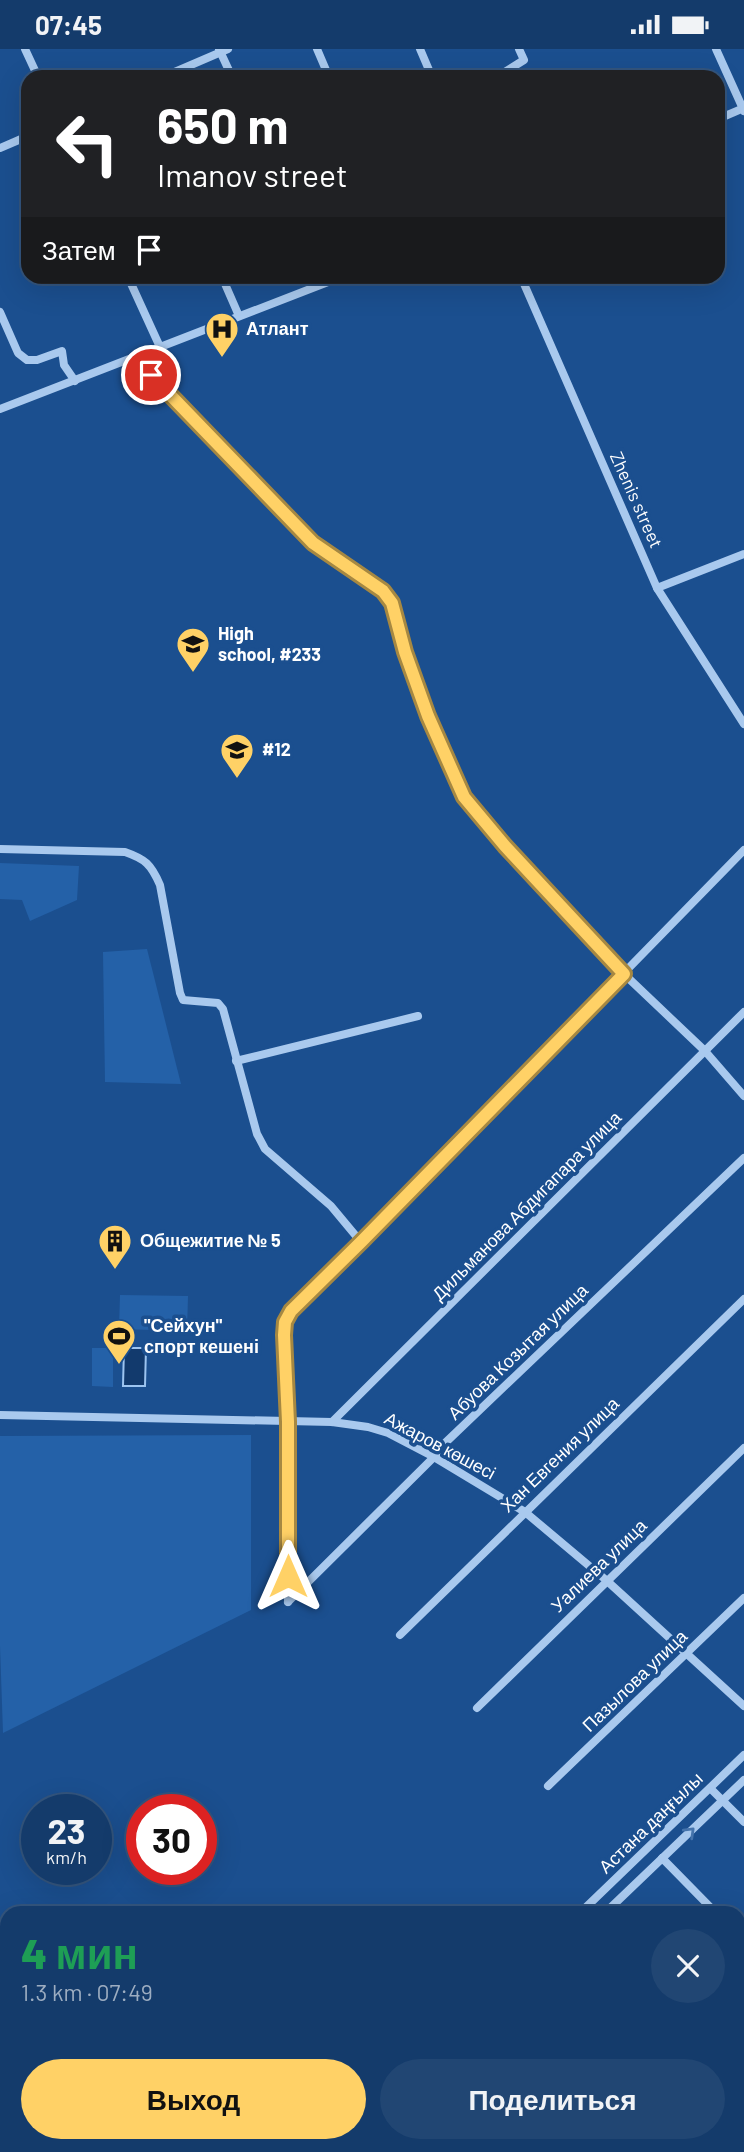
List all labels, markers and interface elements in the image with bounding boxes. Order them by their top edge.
text: 07:45 [35,9,102,40]
text: 650 m [157,95,288,154]
icon: left [42,98,133,189]
text: Imanov street [157,155,348,193]
icon: arrive [130,231,168,269]
text: Затем [42,234,116,265]
hospital icon: Атлант [203,310,241,359]
place label: Атлант [246,317,309,339]
pin [121,345,181,405]
icon: arrive [132,356,170,394]
street label: Zhenis street [606,448,668,551]
place label: High school, #233 [218,622,321,665]
school or university icon: High school, #233 [174,625,212,674]
school or university icon: #12 [218,731,256,780]
place label: #12 [262,738,291,760]
street label: Дильманова Абдигапара улица [427,1105,626,1304]
building icon: Общежитие № 5 [96,1222,134,1271]
place label: Общежитие № 5 [140,1229,281,1251]
street label: Абуова Козытая улица [443,1278,593,1424]
place label: "Сейхун" спорт кешені [144,1314,259,1357]
sports icon: "Сейхун" спорт кешені [100,1317,138,1366]
street label: Хан Евгения улица [496,1391,624,1516]
street label: Ажаров көшесі [381,1407,500,1484]
street label: Уалиева улица [546,1513,651,1616]
position arrow [251,1539,325,1613]
street label: Пазылова улица [577,1624,692,1736]
street label: Астана даңғылы [594,1767,707,1877]
speed limit sign: 30 [126,1794,217,1885]
text: 23 [47,1809,86,1851]
one-way arrow [682,1827,695,1840]
text: km/h [46,1846,87,1868]
text: 4 мин [21,1927,138,1977]
button: close [651,1929,725,2003]
text: 1.3 km · 07:49 [21,1978,153,2006]
button: Выход [21,2059,366,2139]
button: Поделиться [380,2059,725,2139]

